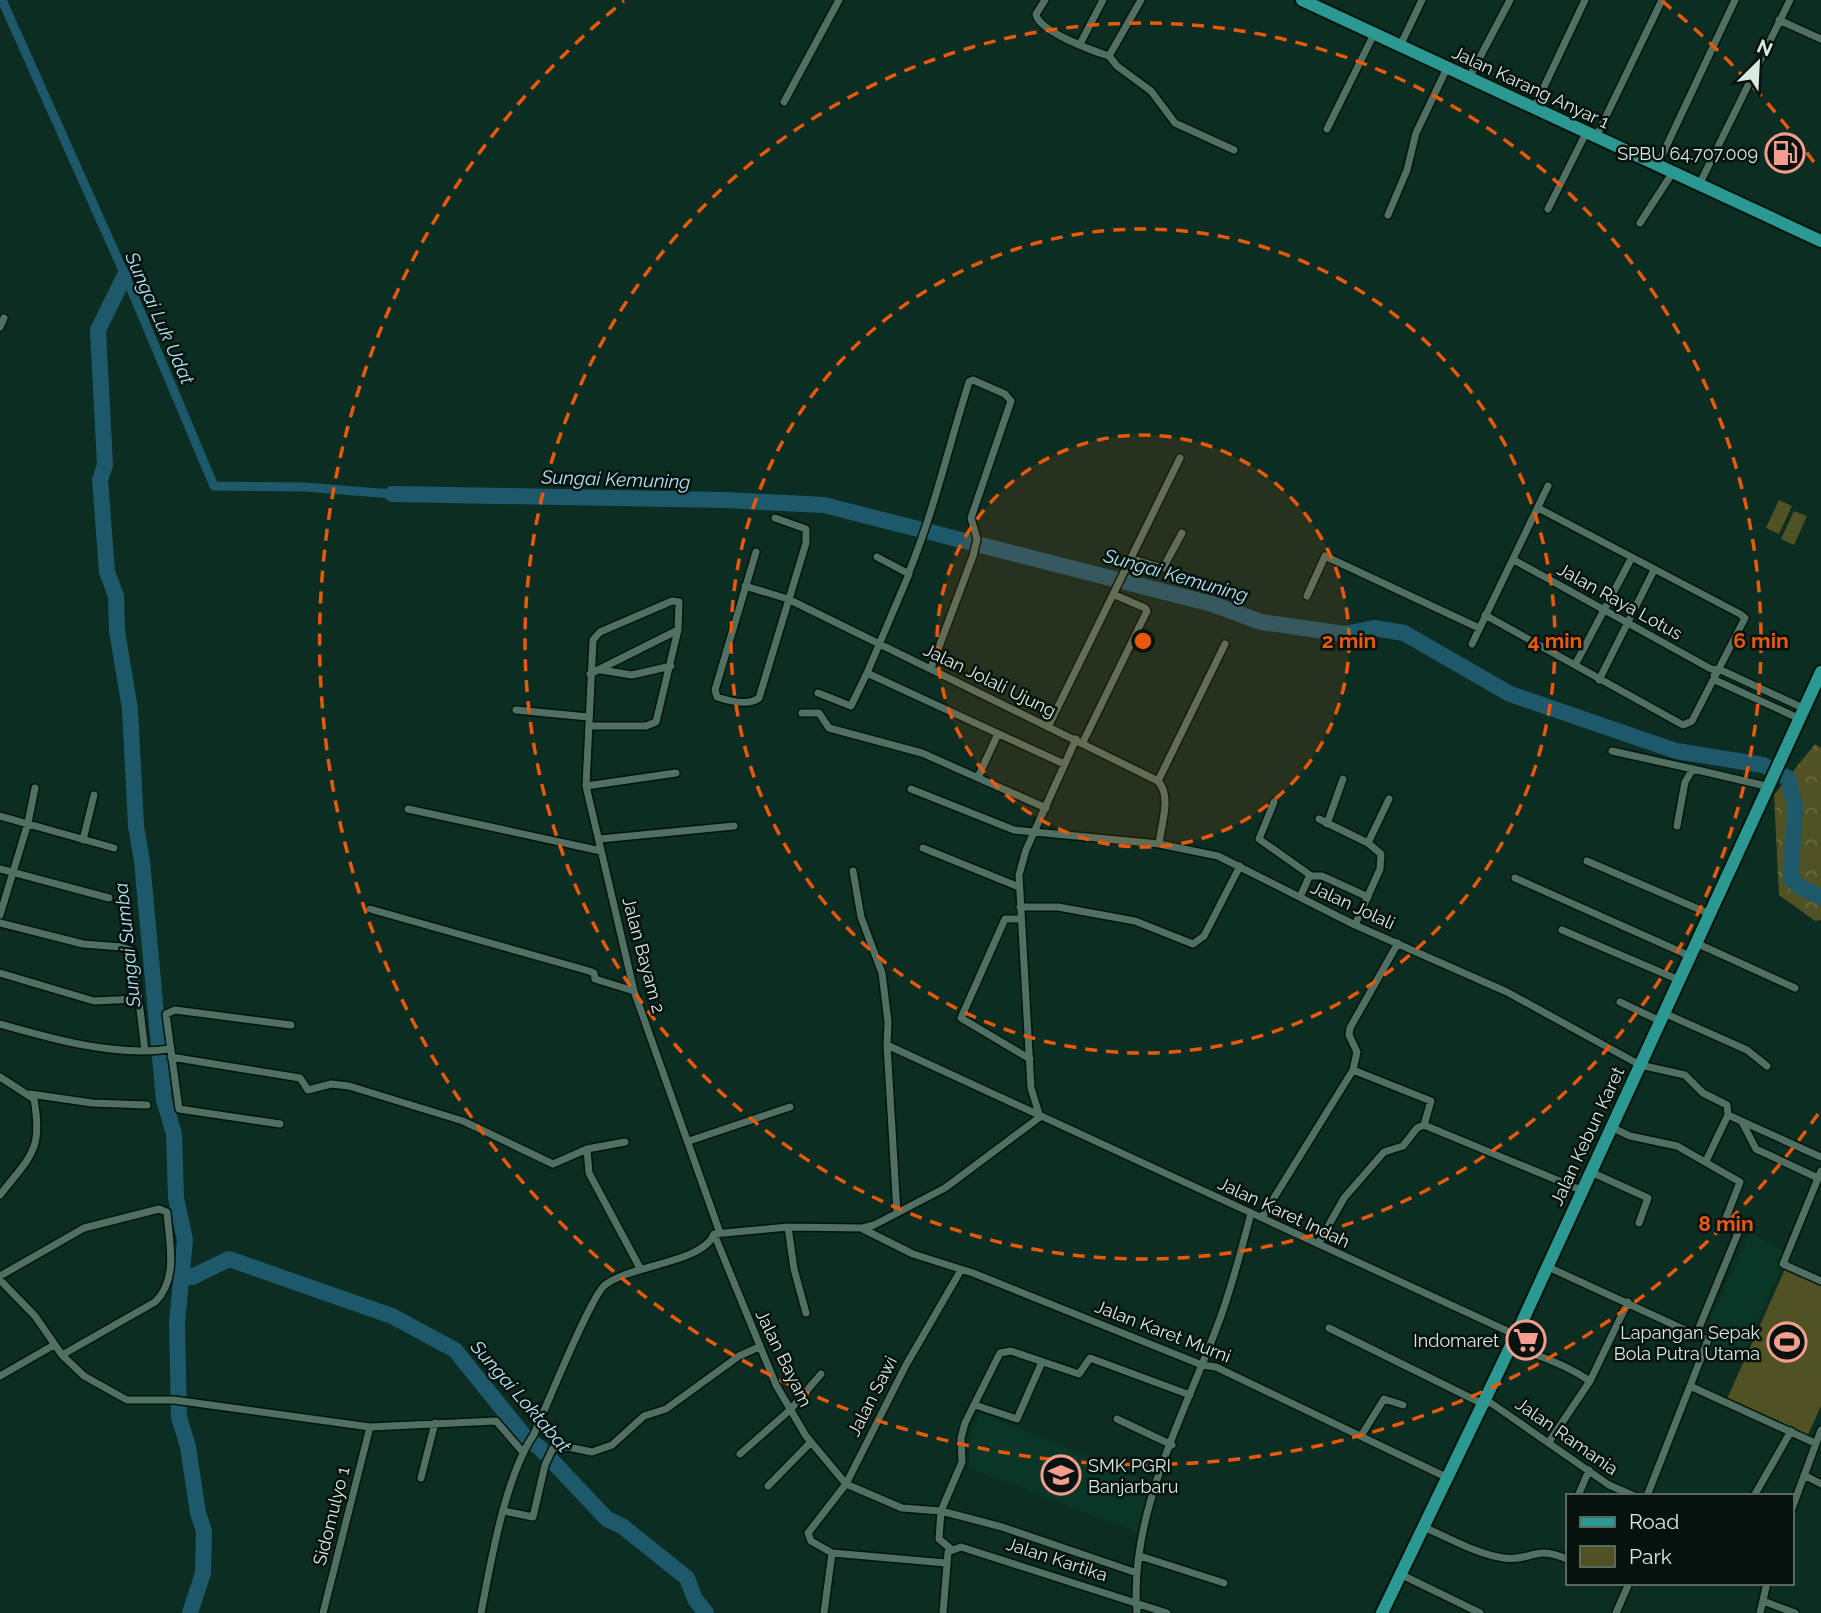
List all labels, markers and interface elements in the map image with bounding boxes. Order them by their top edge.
north arrow [1723,28,1793,98]
text: N [1754,34,1776,60]
street label: Jalan Karang Anyar 1 [1449,41,1613,133]
fuel station icon: SPBU 64.707.009 [1764,132,1806,174]
place label: SPBU 64.707.009 [1617,143,1758,164]
water label: Sungai Luk Udat [121,248,199,388]
water label: Sungai Kemuning [540,465,691,493]
water label: Sungai Kemuning [1100,544,1251,606]
street label: Jalan Raya Lotus [1554,558,1686,644]
text: 2 min [1322,628,1376,653]
text: 4 min [1528,628,1582,653]
text: 6 min [1733,628,1789,653]
centre of rings [1131,629,1155,653]
street label: Jalan Jolali Ujung [920,639,1060,721]
street label: Jalan Jolali [1308,876,1398,934]
water label: Sungai Sumba [110,882,145,1009]
street label: Jalan Bayam 2 [618,895,670,1015]
street label: Jalan Kebun Karet [1546,1063,1628,1209]
street label: Jalan Karet Indah [1215,1172,1353,1252]
text: 8 min [1698,1211,1754,1236]
street label: Jalan Karet Murni [1092,1295,1234,1367]
street label: Jalan Bayam [751,1306,817,1410]
supermarket icon: Indomaret [1505,1319,1547,1361]
sports icon: Lapangan Sepak Bola Putra Utama [1766,1321,1808,1363]
place label: Lapangan Sepak Bola Putra Utama [1614,1322,1760,1364]
place label: Indomaret [1413,1330,1499,1351]
water label: Sungai Loktabat [466,1335,576,1457]
street label: Jalan Sawi [843,1352,901,1440]
street label: Jalan Ramania [1512,1393,1622,1479]
school or university icon: SMK PGRI Banjarbaru [1040,1454,1082,1496]
place label: SMK PGRI Banjarbaru [1088,1455,1178,1497]
street label: Sidomulyo 1 [309,1464,353,1568]
legend [1566,1494,1793,1585]
text: Road [1629,1509,1679,1534]
street label: Jalan Kartika [1004,1533,1110,1585]
text: Park [1629,1544,1672,1569]

